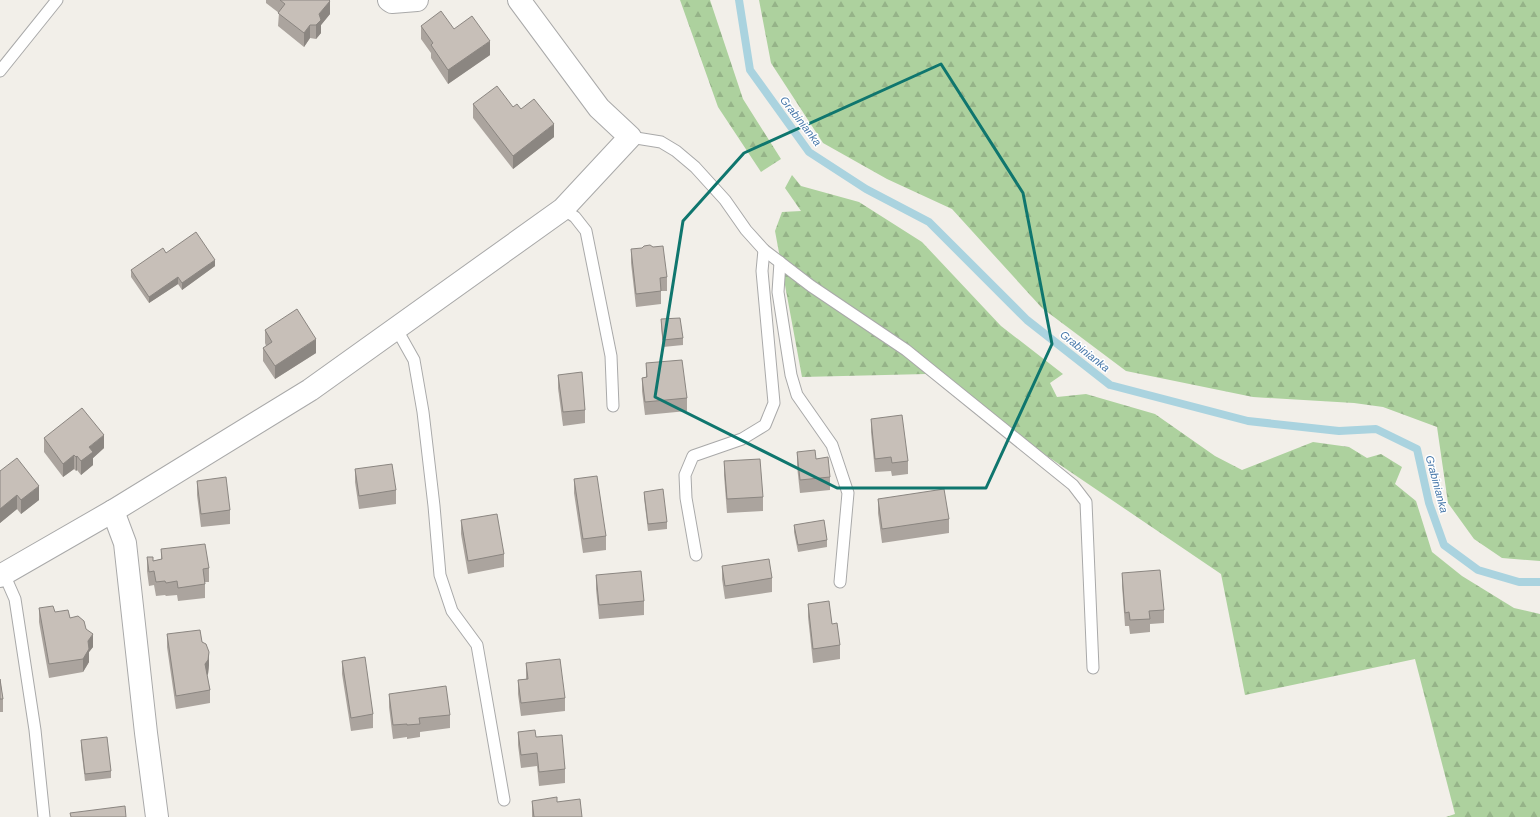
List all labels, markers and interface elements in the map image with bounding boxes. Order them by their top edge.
water label: Grabinianka [778,94,824,148]
water label: Grabinianka [1058,328,1112,374]
water label: Grabinianka [1424,454,1450,514]

